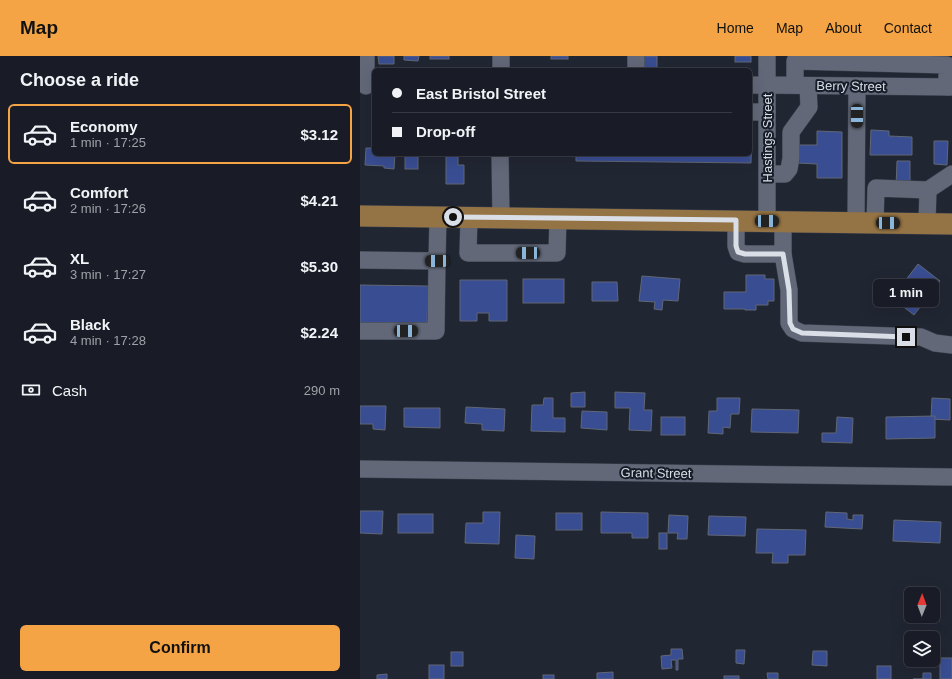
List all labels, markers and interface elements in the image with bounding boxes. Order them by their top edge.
text: Map [20,17,58,38]
text: Home [717,20,754,36]
text: Map [776,20,803,36]
text: About [825,20,862,36]
text: Contact [884,20,932,36]
text: Choose a ride [20,70,139,90]
street label: Berry Street [816,78,886,94]
text: East Bristol Street [416,85,546,102]
street label: Hastings Street [760,93,775,182]
car [851,104,863,128]
icon: car [22,116,58,152]
text: Economy [70,118,138,135]
text: Drop-off [416,123,475,140]
text: $3.12 [300,126,338,143]
text: 1 min · 17:25 [70,135,146,150]
icon: car [22,182,58,218]
text: Comfort [70,184,128,201]
text: $4.21 [300,192,338,209]
text: 2 min · 17:26 [70,201,146,216]
route start [444,208,462,226]
car [755,215,779,227]
car [876,217,900,229]
car [516,247,540,259]
icon: car [22,248,58,284]
text: XL [70,250,89,267]
car [425,255,449,267]
text: $5.30 [300,258,338,275]
text: 3 min · 17:27 [70,267,146,282]
callout: 1 min [873,279,939,307]
text: 1 min [889,285,923,300]
icon: car [22,314,58,350]
text: Black [70,316,110,333]
text: $2.24 [300,324,338,341]
car [394,325,418,337]
route end [897,328,915,346]
text: 4 min · 17:28 [70,333,146,348]
icon: cash [20,379,42,401]
text: Cash [52,382,87,399]
text: 290 m [304,383,340,398]
street label: Grant Street [620,465,692,481]
north arrow [904,587,940,623]
map controls [904,587,940,667]
button: Confirm [20,625,340,671]
button: layers [904,631,940,667]

